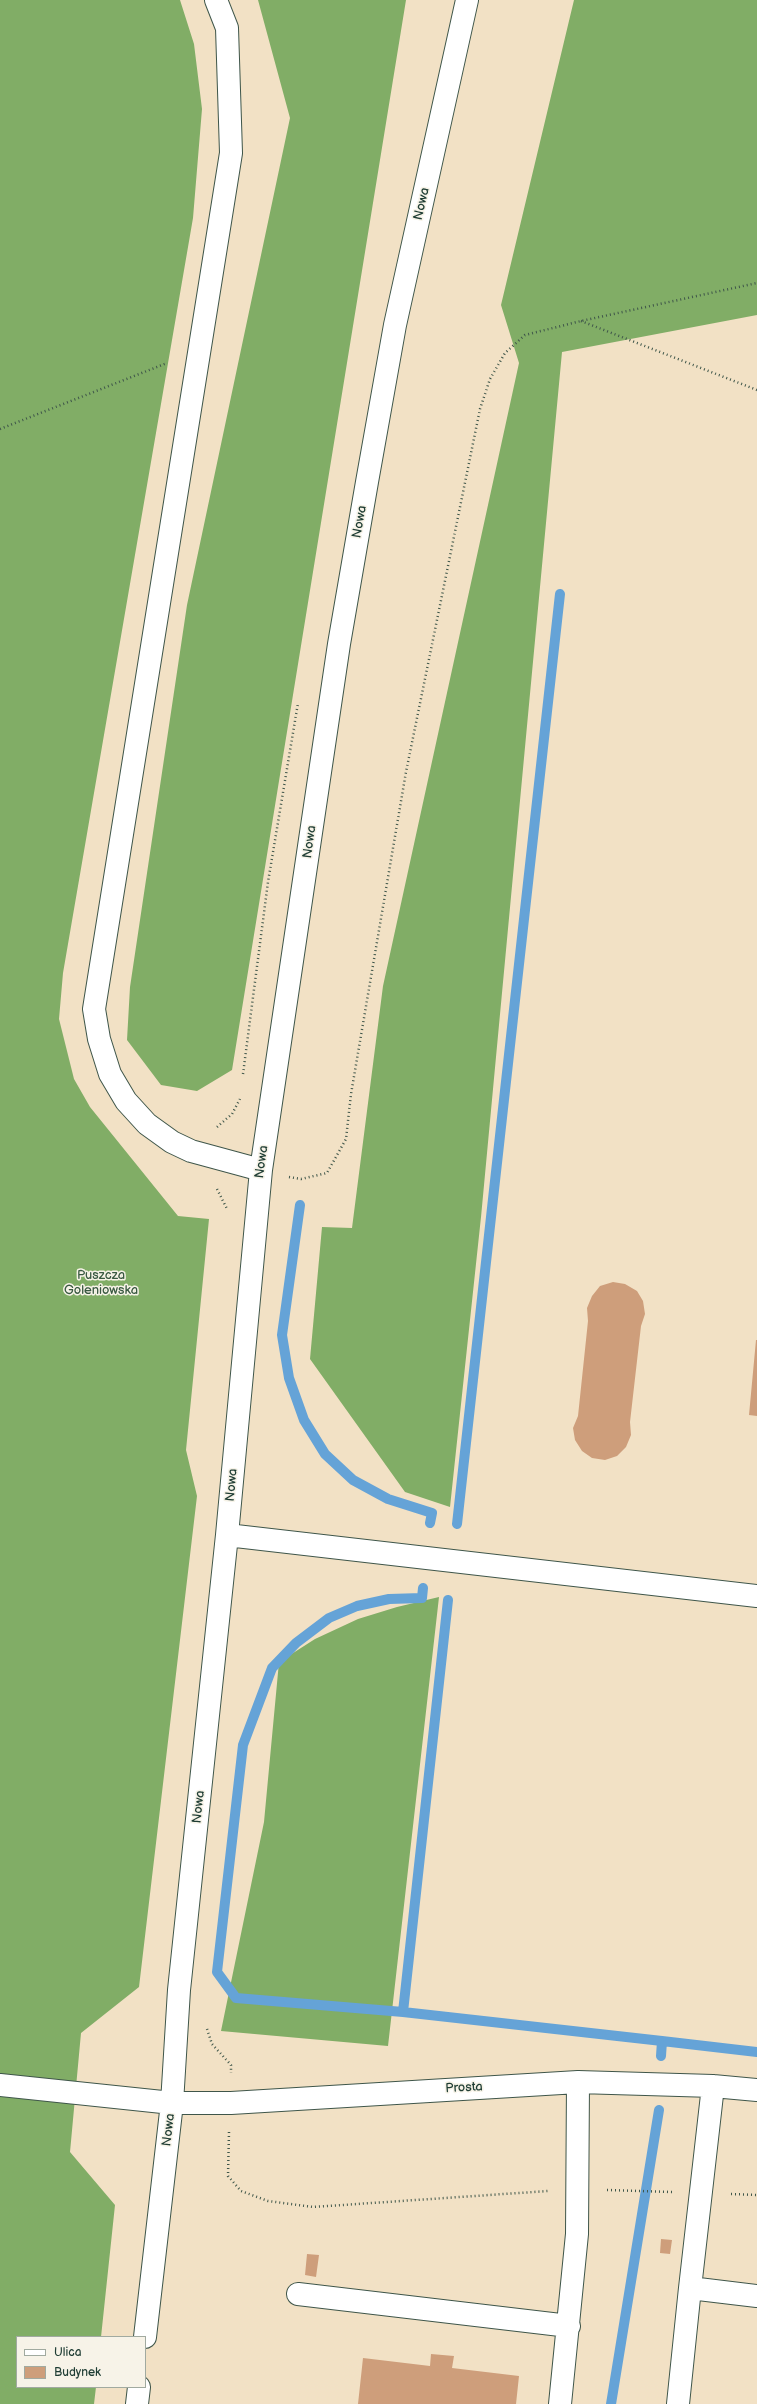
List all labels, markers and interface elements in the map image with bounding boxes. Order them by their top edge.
street label: Nowa [411,186,433,222]
street label: Nowa [349,504,371,540]
street label: Nowa [300,825,320,859]
street label: Nowa [252,1145,272,1179]
park label: Puszcza Goleniowska [64,1268,138,1299]
street label: Nowa [223,1468,241,1502]
street label: Nowa [190,1790,208,1824]
street label: Prosta [445,2079,483,2097]
street label: Nowa [159,2113,179,2147]
legend [16,2336,146,2388]
text: Ulica [54,2345,81,2360]
text: Budynek [54,2365,101,2380]

